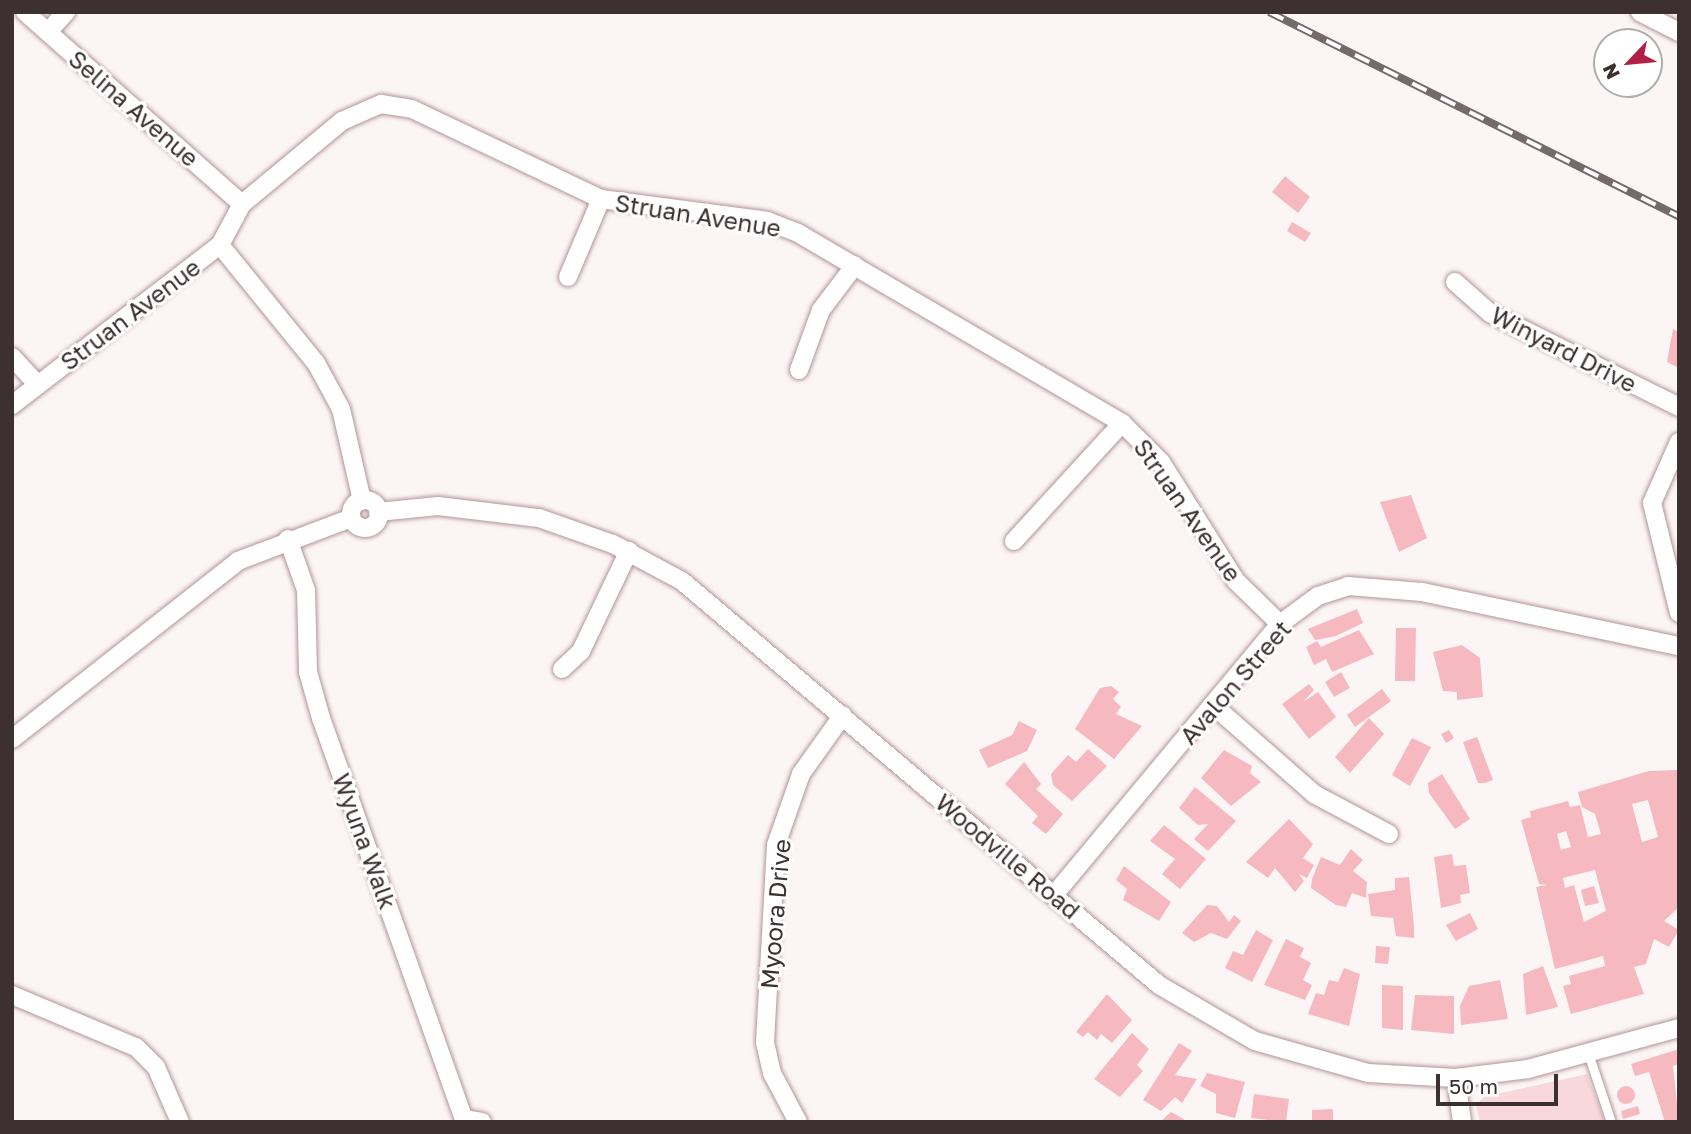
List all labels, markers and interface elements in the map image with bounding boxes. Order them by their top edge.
north arrow [1593,28,1663,98]
street label: Selina Avenue [63,44,205,172]
text: N [1597,60,1624,83]
street label: Struan Avenue [613,188,783,242]
street label: Struan Avenue [54,252,206,376]
street label: Winyard Drive [1486,300,1642,398]
street label: Struan Avenue [1128,433,1248,587]
street label: Avalon Street [1173,614,1297,750]
street label: Wyuna Walk [327,769,403,913]
street label: Woodville Road [930,787,1086,925]
street label: Myoora Drive [754,838,796,990]
scale bar [1439,1060,1562,1104]
text: 50 m [1449,1073,1498,1099]

